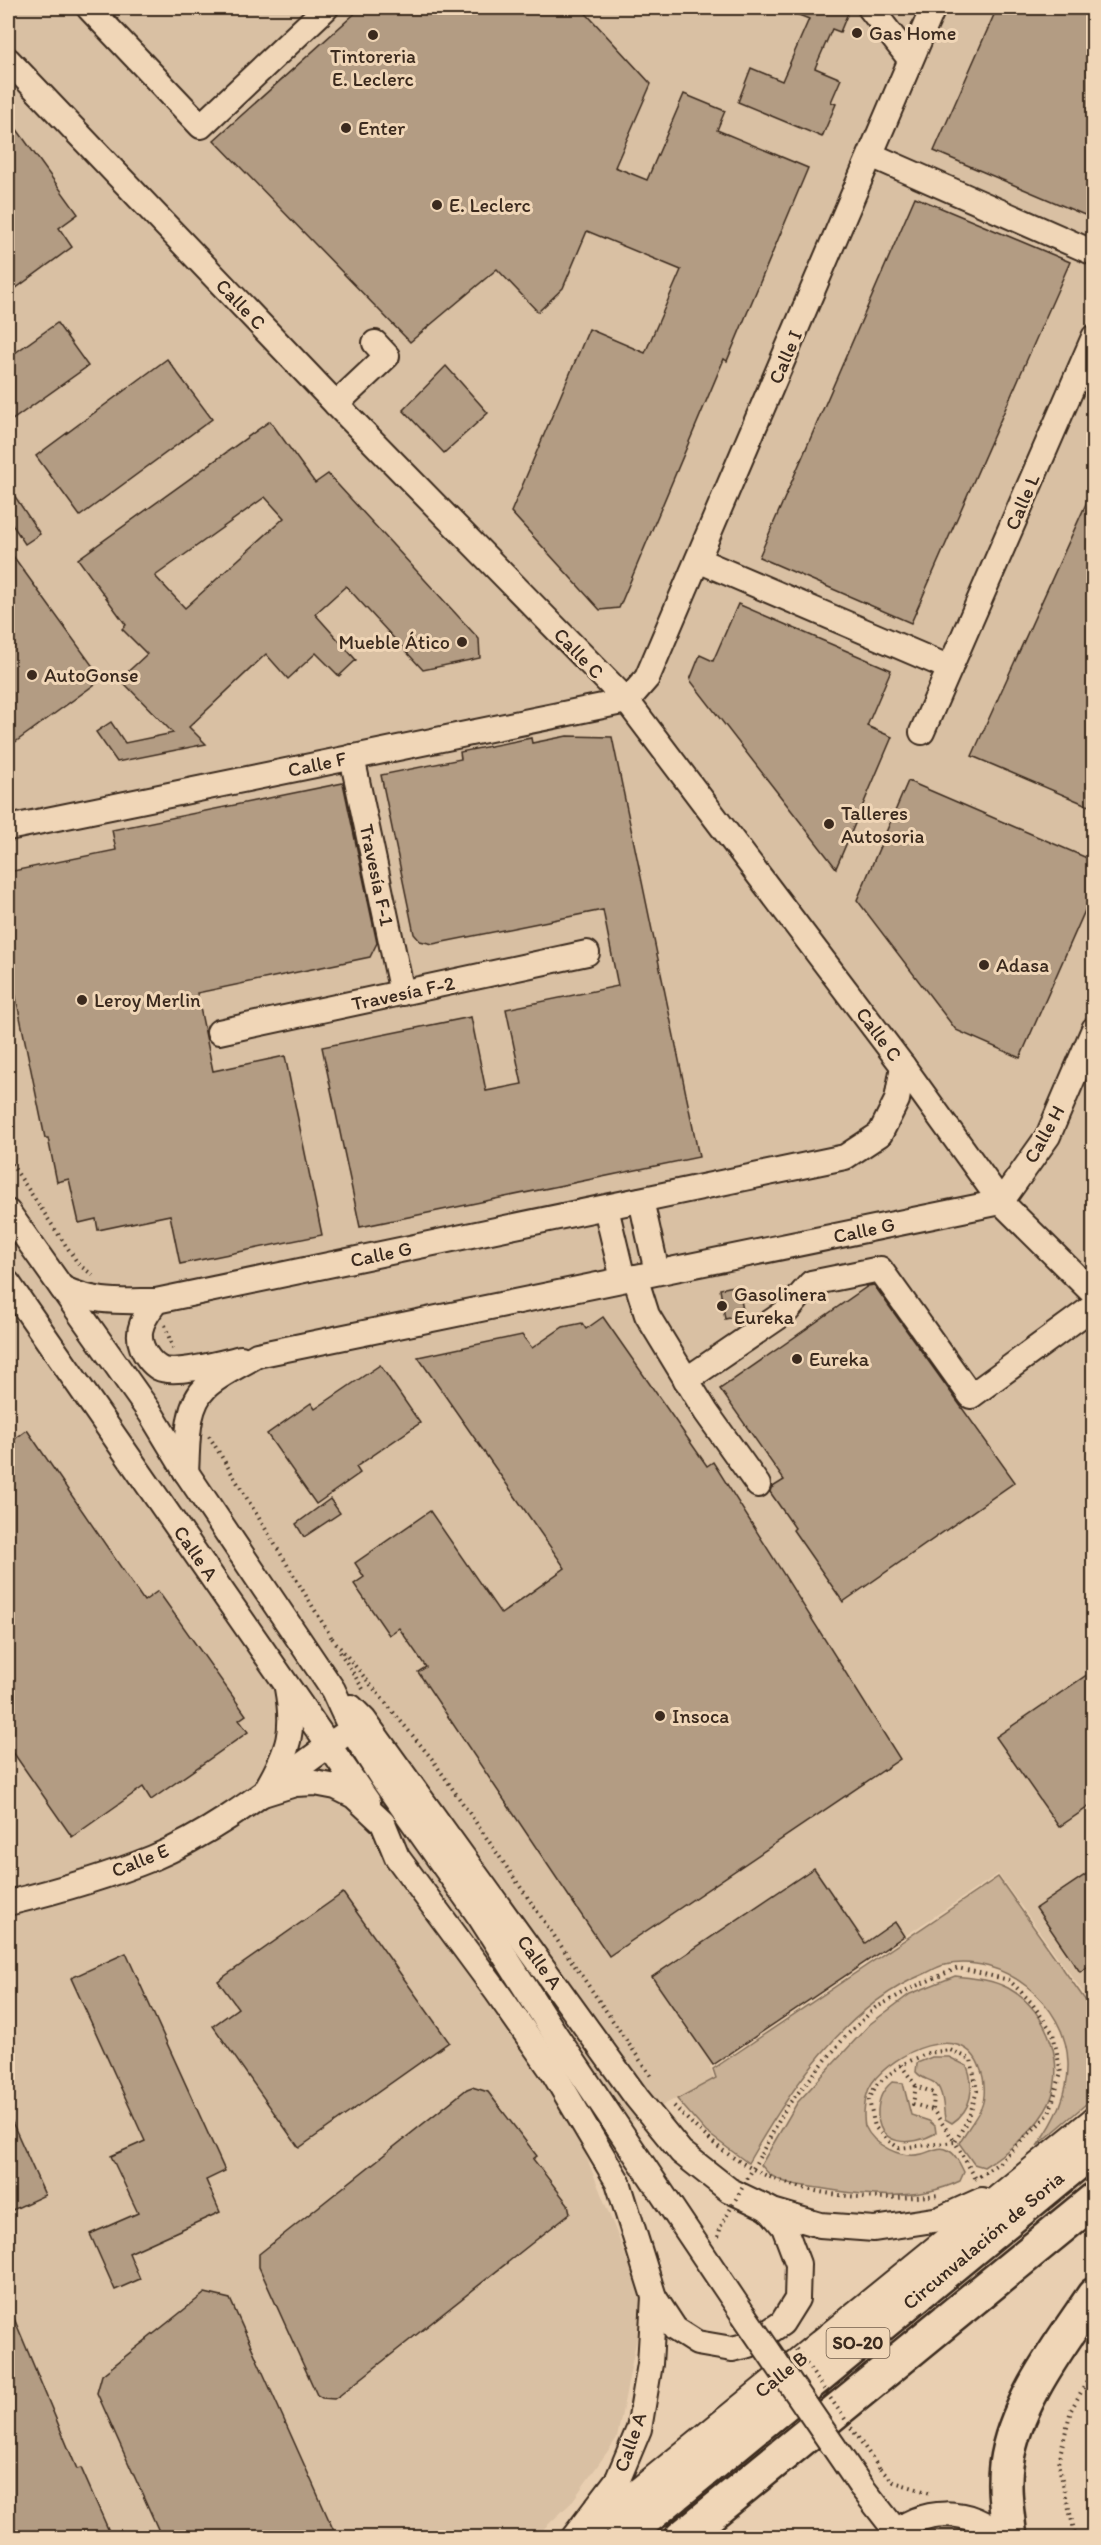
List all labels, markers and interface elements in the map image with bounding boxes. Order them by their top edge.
place label: Gas Home [869,21,956,45]
marker: Gas Home [850,26,864,40]
marker: Tintoreria E. Leclerc [366,28,380,42]
place label: Tintoreria E. Leclerc [330,44,416,91]
place label: Enter [358,116,405,140]
marker: Enter [339,121,353,135]
place label: E. Leclerc [449,193,531,217]
marker: E. Leclerc [430,198,444,212]
street label: Calle C [211,274,271,335]
street label: Calle I [763,327,807,387]
street label: Calle L [999,470,1045,534]
street label: Calle C [549,623,609,684]
place label: Mueble Ático [339,630,450,654]
marker: Mueble Ático [455,635,469,649]
place label: AutoGonse [44,663,139,687]
marker: AutoGonse [25,668,39,682]
street label: Calle F [286,746,349,782]
place label: Talleres Autosoria [841,801,924,848]
marker: Talleres Autosoria [822,817,836,831]
street label: Travesía F-1 [355,822,399,928]
place label: Adasa [996,953,1049,977]
marker: Adasa [977,958,991,972]
street label: Travesía F-2 [349,970,457,1016]
place label: Leroy Merlin [94,988,201,1012]
marker: Leroy Merlin [75,993,89,1007]
street label: Calle C [851,1002,907,1066]
street label: Calle H [1018,1101,1070,1167]
street label: Calle G [831,1212,897,1248]
street label: Calle G [348,1236,414,1272]
place label: Gasolinera Eureka [734,1282,827,1329]
marker: Gasolinera Eureka [715,1299,729,1313]
place label: Eureka [809,1347,870,1371]
marker: Eureka [790,1352,804,1366]
street label: Calle A [169,1521,224,1585]
place label: Insoca [672,1704,729,1728]
marker: Insoca [653,1709,667,1723]
street label: Calle E [108,1838,172,1882]
street label: Calle A [512,1930,568,1994]
street label: Circunvalación de Soria [897,2165,1069,2315]
road number: SO-20 [826,2328,890,2358]
street label: Calle B [750,2345,812,2403]
street label: Calle A [609,2409,651,2475]

